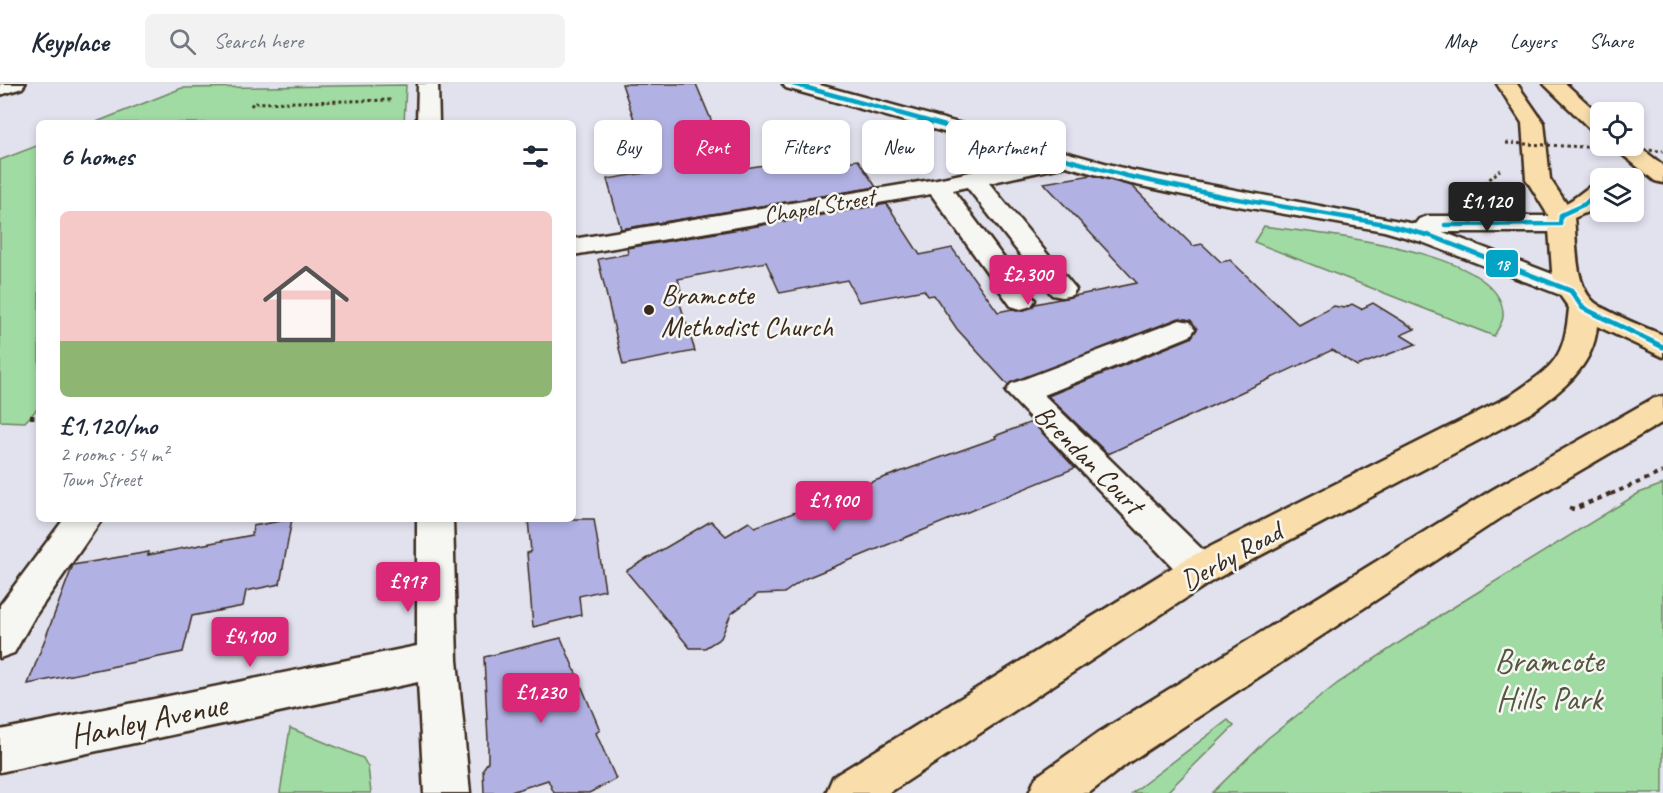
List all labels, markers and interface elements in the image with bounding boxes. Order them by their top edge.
search box [145,14,565,68]
text: Keyplace [30,24,109,59]
icon: search [166,25,199,58]
text: Search here [214,27,303,55]
text: Map [1444,28,1477,54]
text: Layers [1510,28,1556,54]
text: Share [1589,28,1633,54]
map controls [1590,102,1644,222]
button: locate [1590,102,1644,156]
chip: Buy [594,120,662,174]
chip: Rent [674,120,750,174]
chip: Filters [762,120,850,174]
chip: New [862,120,934,174]
chip: Apartment [946,120,1066,174]
text: 6 homes [60,140,134,173]
icon: filters [519,140,552,173]
button: layers [1590,168,1644,222]
street label: Chapel Street [761,181,880,230]
pin: £1,120 [1438,182,1536,233]
text: £1,120 [1463,189,1511,214]
line badge: 18 [1485,249,1519,278]
icon: home [252,250,360,358]
pin: £2,300 [979,255,1077,306]
text: 18 [1495,255,1511,275]
text: £2,300 [1004,262,1052,287]
place label: Bramcote Methodist Church [661,277,833,344]
marker: Bramcote Methodist Church [642,303,656,317]
street label: Brendan Court [1027,397,1154,524]
text: £1,120/mo [60,409,157,442]
text: 2 rooms · 54 m² [60,442,168,467]
text: Town Street [60,467,142,492]
pin: £1,900 [785,481,883,532]
text: £1,900 [810,488,858,513]
street label: Derby Road [1174,512,1291,598]
pin: £917 [372,562,444,613]
text: £917 [390,569,426,594]
pin: £4,100 [201,617,299,668]
text: £4,100 [226,624,274,649]
park label: Bramcote Hills Park [1494,640,1606,720]
pin: £1,230 [492,673,590,724]
text: £1,230 [517,680,565,705]
street label: Hanley Avenue [66,682,232,757]

